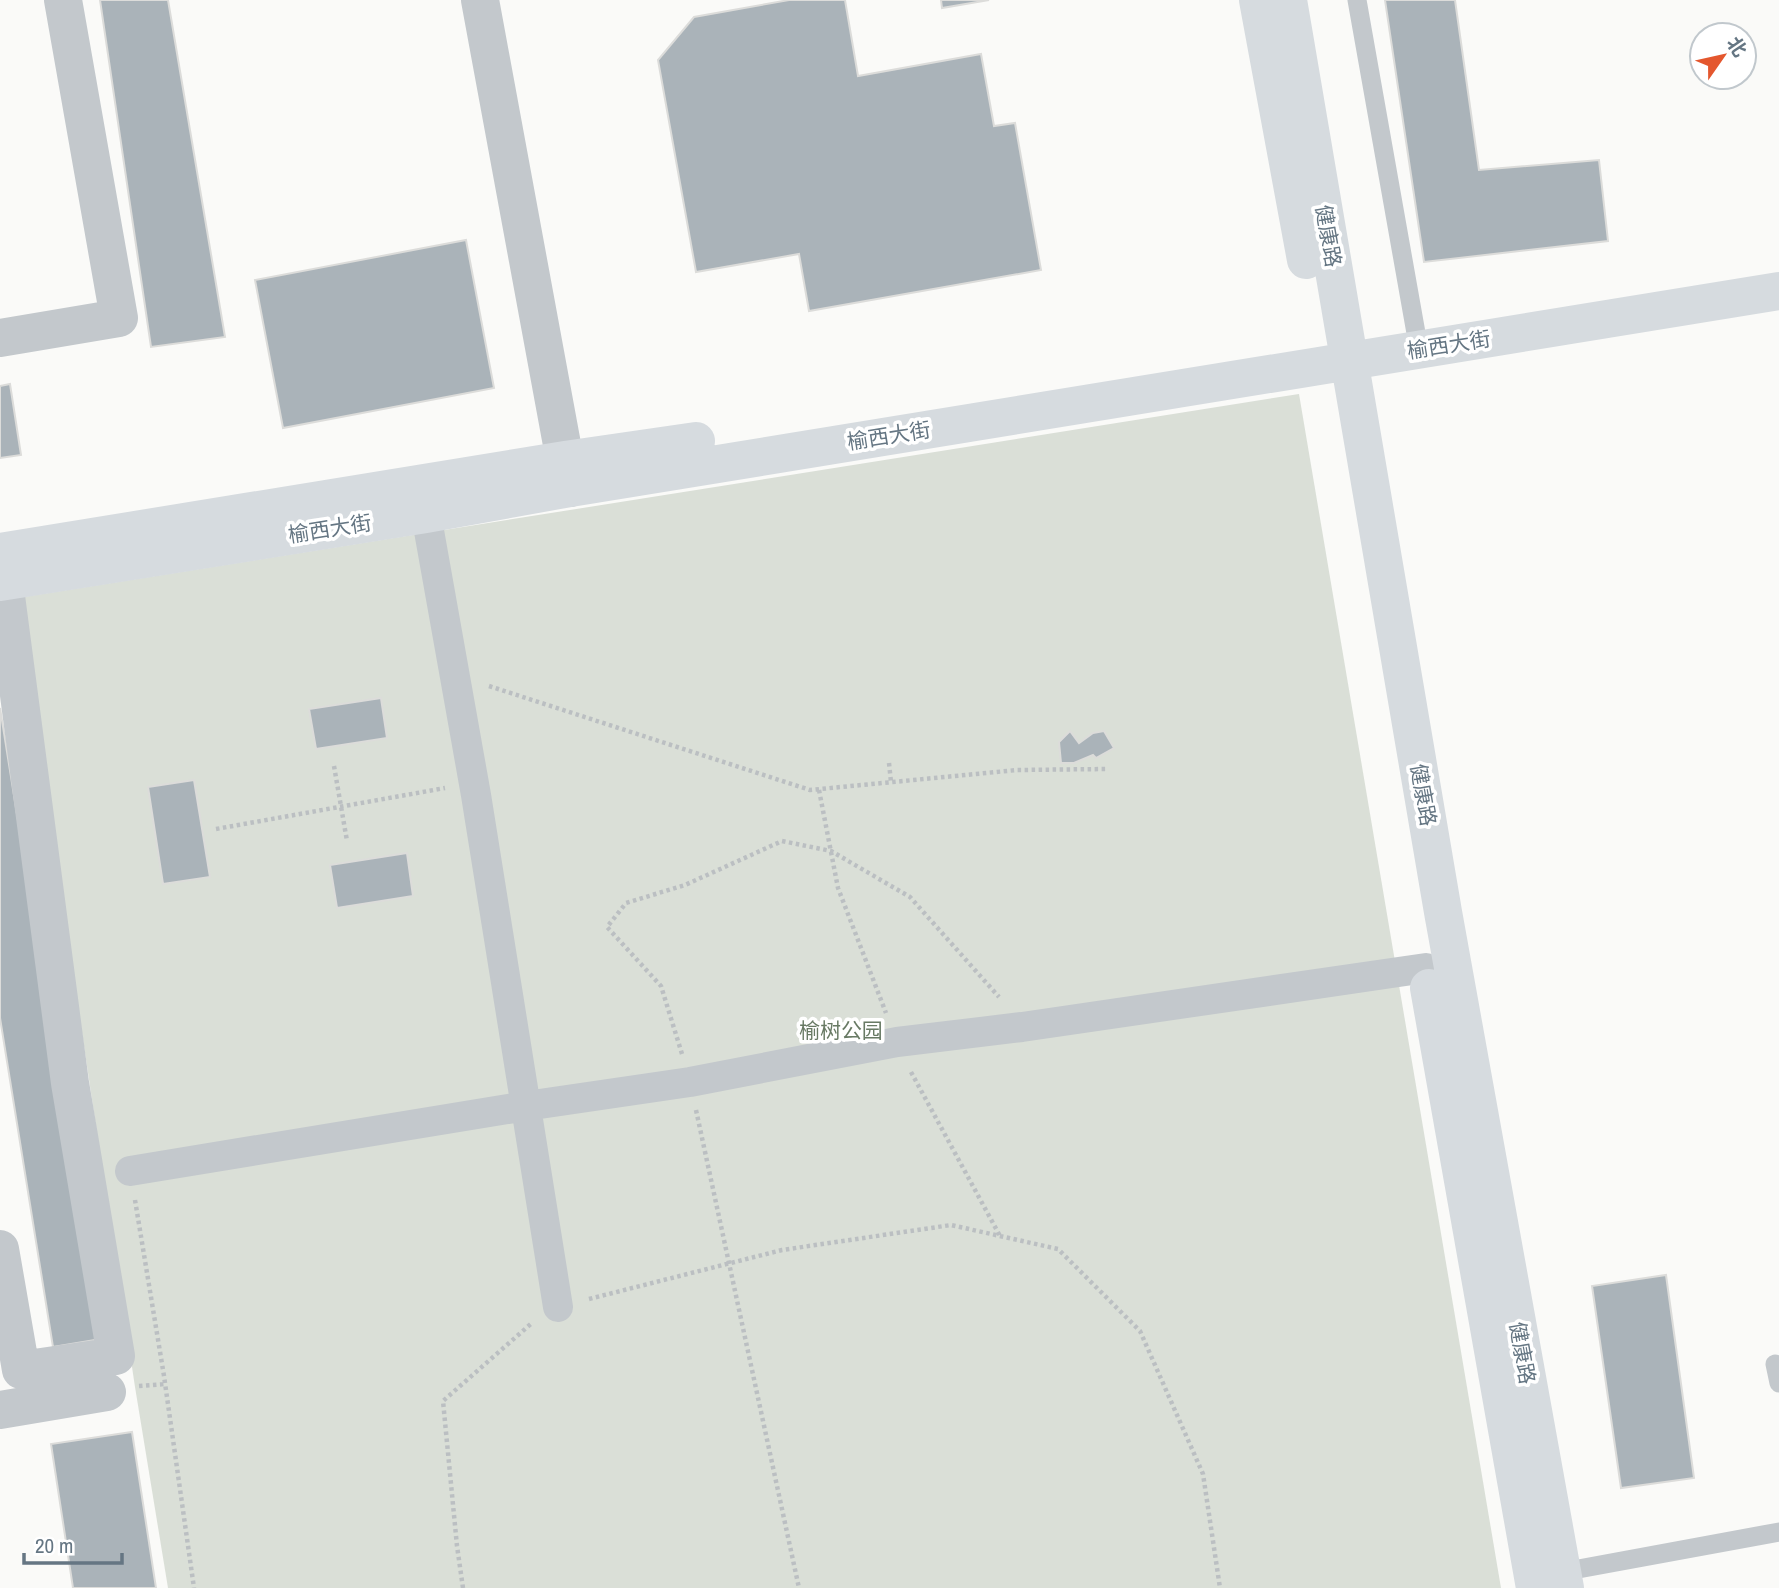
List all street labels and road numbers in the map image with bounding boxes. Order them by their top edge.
street label: 健康路 [1309,202,1348,269]
street label: 榆西大街 [1405,324,1493,365]
street label: 榆西大街 [845,415,933,456]
street label: 榆西大街 [286,508,374,549]
street label: 健康路 [1404,761,1443,828]
street label: 健康路 [1503,1319,1542,1386]

